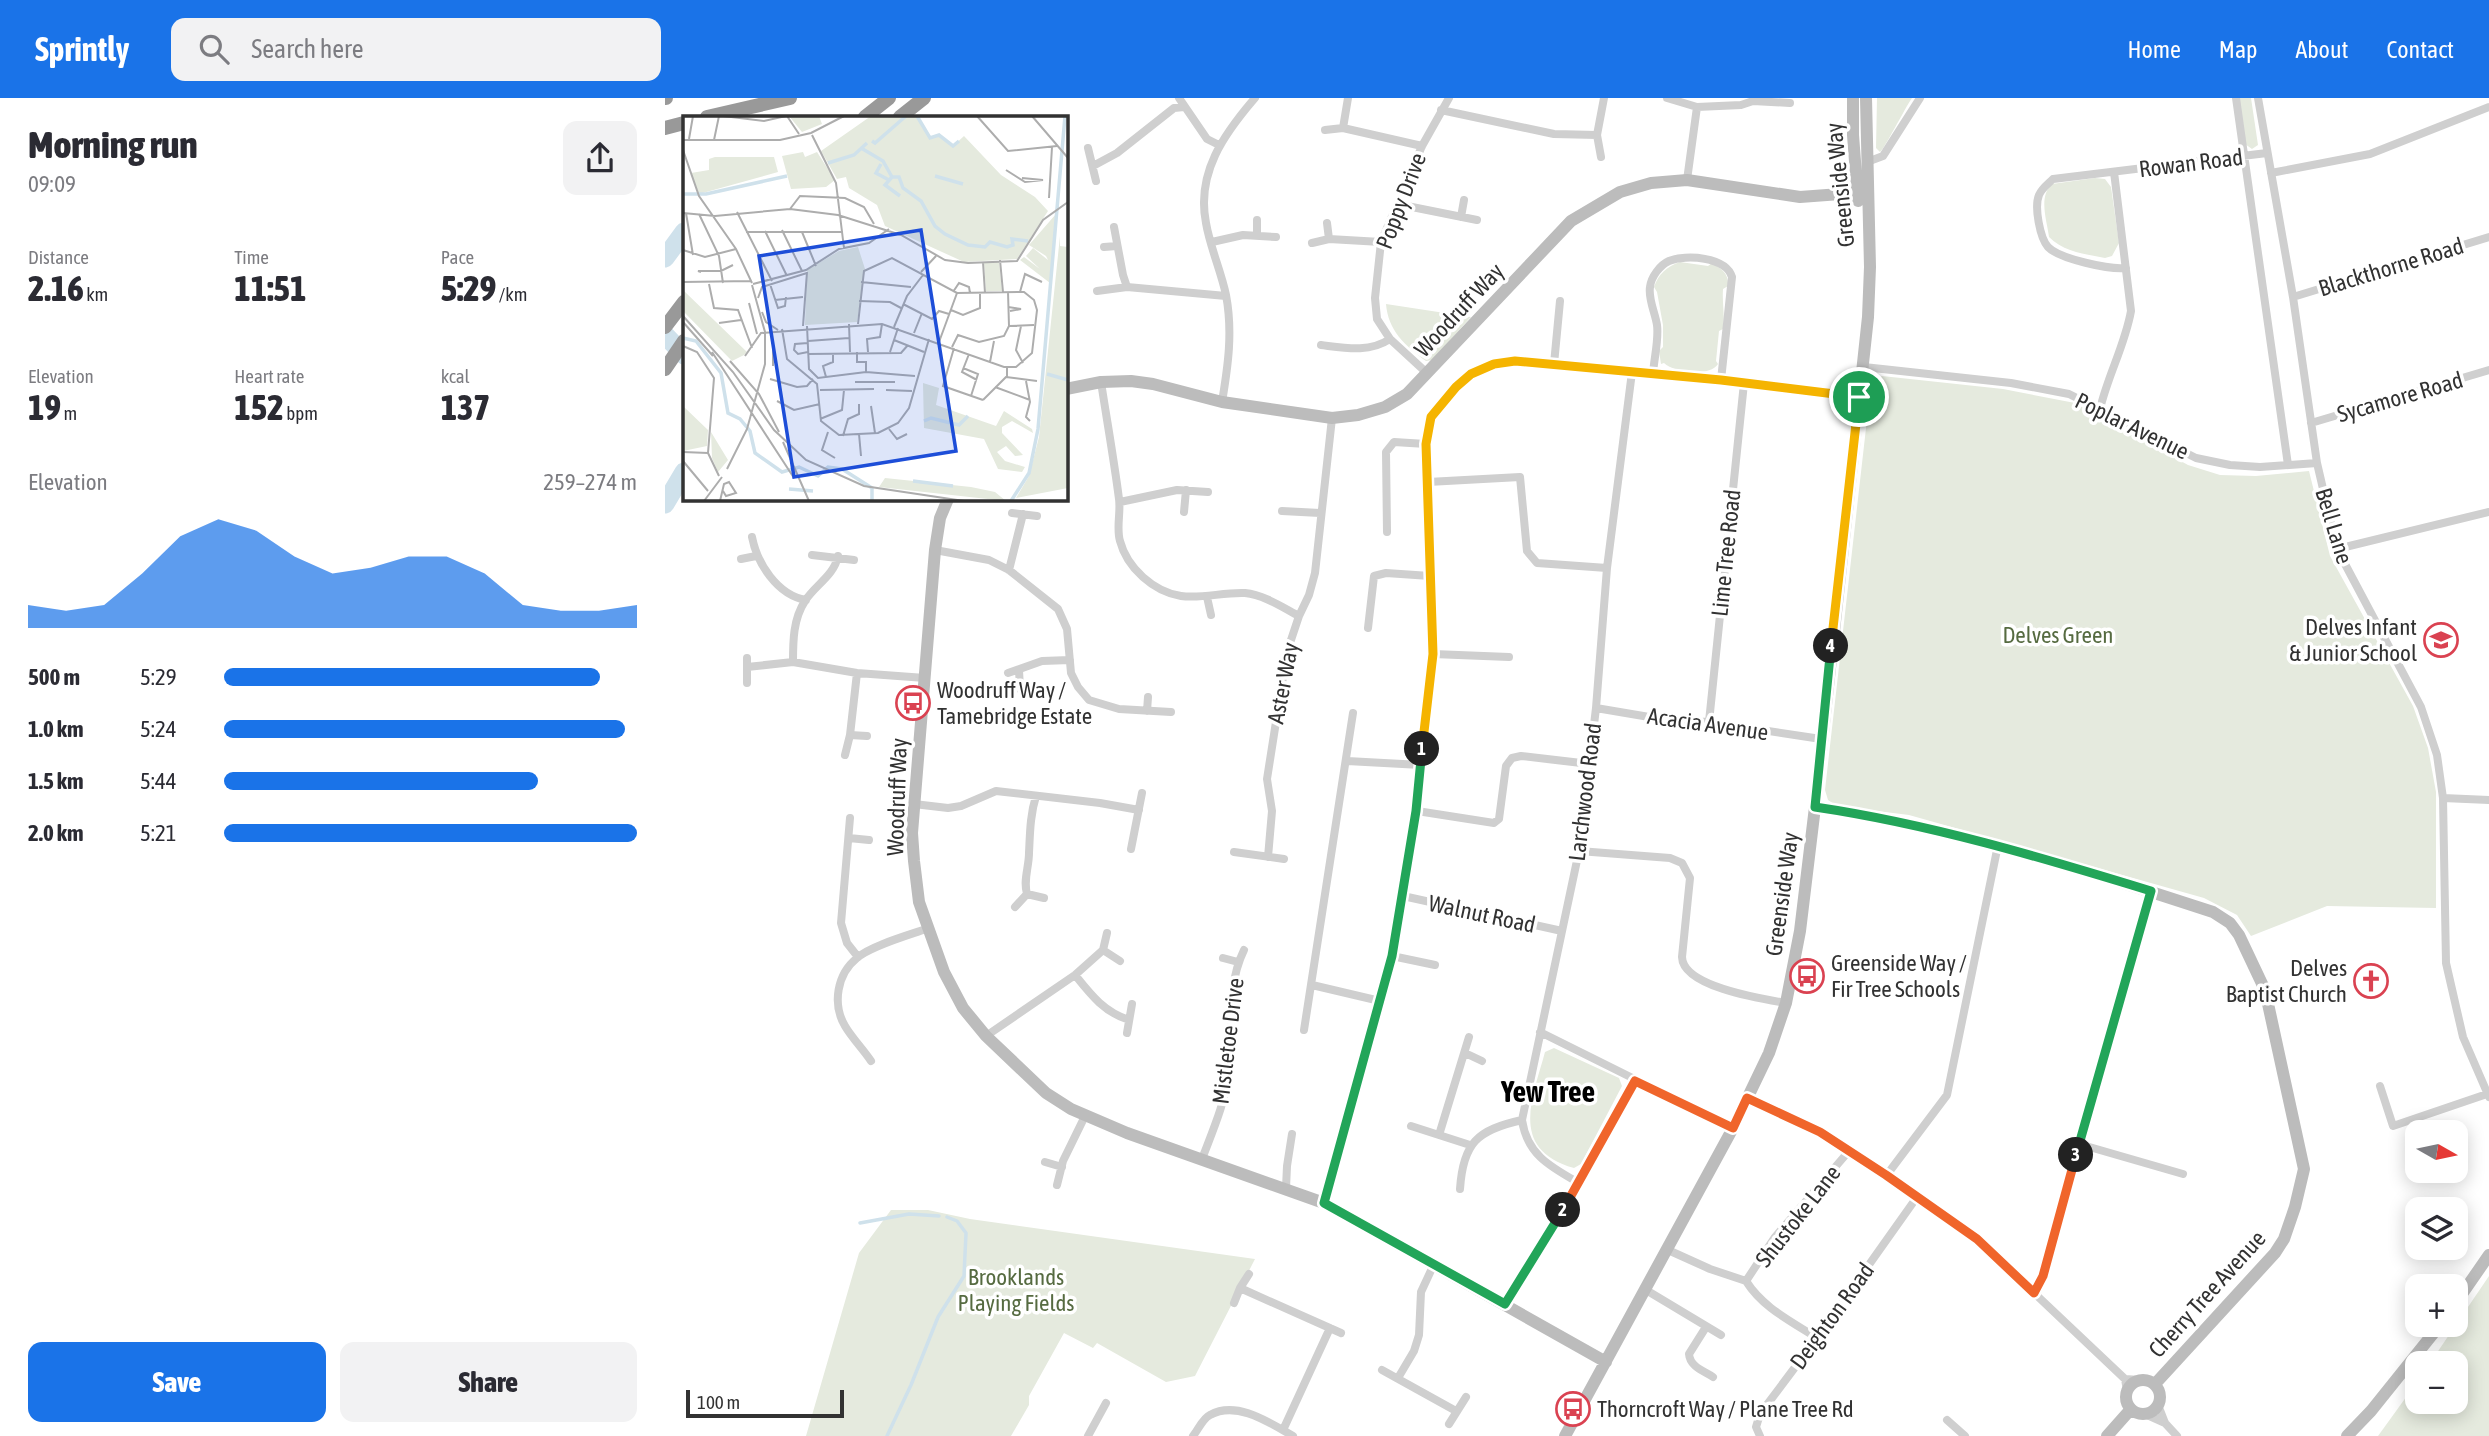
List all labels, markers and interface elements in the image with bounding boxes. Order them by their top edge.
search box [171,18,661,81]
text: Sprintly [35,30,129,68]
icon: search [195,30,233,68]
text: Search here [251,34,364,64]
text: Home [2127,36,2181,63]
text: Map [2219,36,2257,63]
text: About [2295,36,2348,63]
text: Contact [2386,36,2454,63]
inset map [683,116,1067,500]
button: share [563,121,637,195]
street label: Greenside Way [1821,121,1859,249]
text: Morning run [28,123,198,166]
street label: Rowan Road [2138,144,2244,182]
street label: Poppy Drive [1371,149,1431,253]
text: 09:09 [28,171,76,197]
street label: Blackthorne Road [2315,233,2467,301]
text: Distance [28,246,89,268]
text: Time [234,246,269,268]
text: Pace [441,246,474,268]
street label: Woodruff Way [1409,258,1509,362]
text: 2.16 [28,268,84,308]
text: 11:51 [234,268,306,308]
text: 5:29 [441,268,496,308]
text: km [84,283,108,305]
text: /km [496,283,527,305]
text: Elevation [28,365,94,387]
text: Heart rate [234,365,304,387]
text: kcal [441,365,470,387]
pin [1829,367,1889,427]
street label: Sycamore Road [2334,367,2466,427]
icon: arrive [1840,378,1878,416]
text: 19 [28,387,61,427]
text: 152 [234,387,284,427]
text: 137 [441,387,490,427]
street label: Poplar Avenue [2071,387,2193,465]
text: m [61,402,77,424]
text: bpm [284,402,318,424]
text: Elevation [28,469,108,495]
text: 259–274 m [543,469,637,495]
street label: Bell Lane [2310,485,2358,567]
street label: Lime Tree Road [1706,488,1746,618]
place label: Delves Infant & Junior School [2289,614,2417,666]
school or university icon: Delves Infant & Junior School [2422,621,2460,659]
park label: Delves Green [2002,622,2114,648]
pin: 4 [1813,628,1849,664]
text: 4 [1826,634,1835,656]
street label: Aster Way [1262,640,1304,726]
text: 500 m [28,664,80,690]
text: 5:29 [140,664,177,690]
place label: Woodruff Way / Tamebridge Estate [937,677,1092,729]
bus stop icon: Woodruff Way / Tamebridge Estate [894,684,932,722]
street label: Acacia Avenue [1646,703,1770,745]
text: 1.0 km [28,716,84,742]
text: 5:24 [140,716,177,742]
street label: Larchwood Road [1564,721,1606,863]
pin: 1 [1405,732,1439,766]
street label: Woodruff Way [882,737,912,857]
text: 1 [1417,737,1426,759]
text: 1.5 km [28,768,84,794]
text: 5:44 [140,768,177,794]
text: 2.0 km [28,820,84,846]
text: 5:21 [140,820,177,846]
street label: Greenside Way [1760,830,1804,958]
street label: Walnut Road [1426,890,1538,938]
place label: Greenside Way / Fir Tree Schools [1831,950,1967,1002]
place label: Delves Baptist Church [2226,955,2347,1007]
bus stop icon: Greenside Way / Fir Tree Schools [1788,957,1826,995]
church icon: Delves Baptist Church [2352,962,2390,1000]
street label: Mistletoe Drive [1207,976,1249,1106]
district label: Yew Tree [1500,1074,1595,1108]
north arrow [2405,1120,2467,1183]
map controls [2405,1120,2468,1414]
pin: 3 [2059,1138,2093,1172]
text: 3 [2071,1143,2080,1165]
street label: Shustoke Lane [1750,1160,1846,1272]
pin: 2 [1545,1192,1581,1228]
button: layers [2405,1197,2468,1260]
text: 2 [1558,1198,1567,1220]
street label: Cherry Tree Avenue [2143,1225,2271,1363]
street label: Deighton Road [1785,1258,1879,1374]
park label: Brooklands Playing Fields [958,1264,1074,1316]
button: + [2405,1274,2468,1337]
button: Save [28,1342,326,1422]
button: Share [340,1342,637,1422]
button: − [2405,1351,2468,1414]
scale bar [686,1387,843,1419]
bus stop icon: Thorncroft Way / Plane Tree Rd [1554,1390,1592,1428]
text: 100 m [697,1391,740,1413]
place label: Thorncroft Way / Plane Tree Rd [1597,1396,1854,1422]

